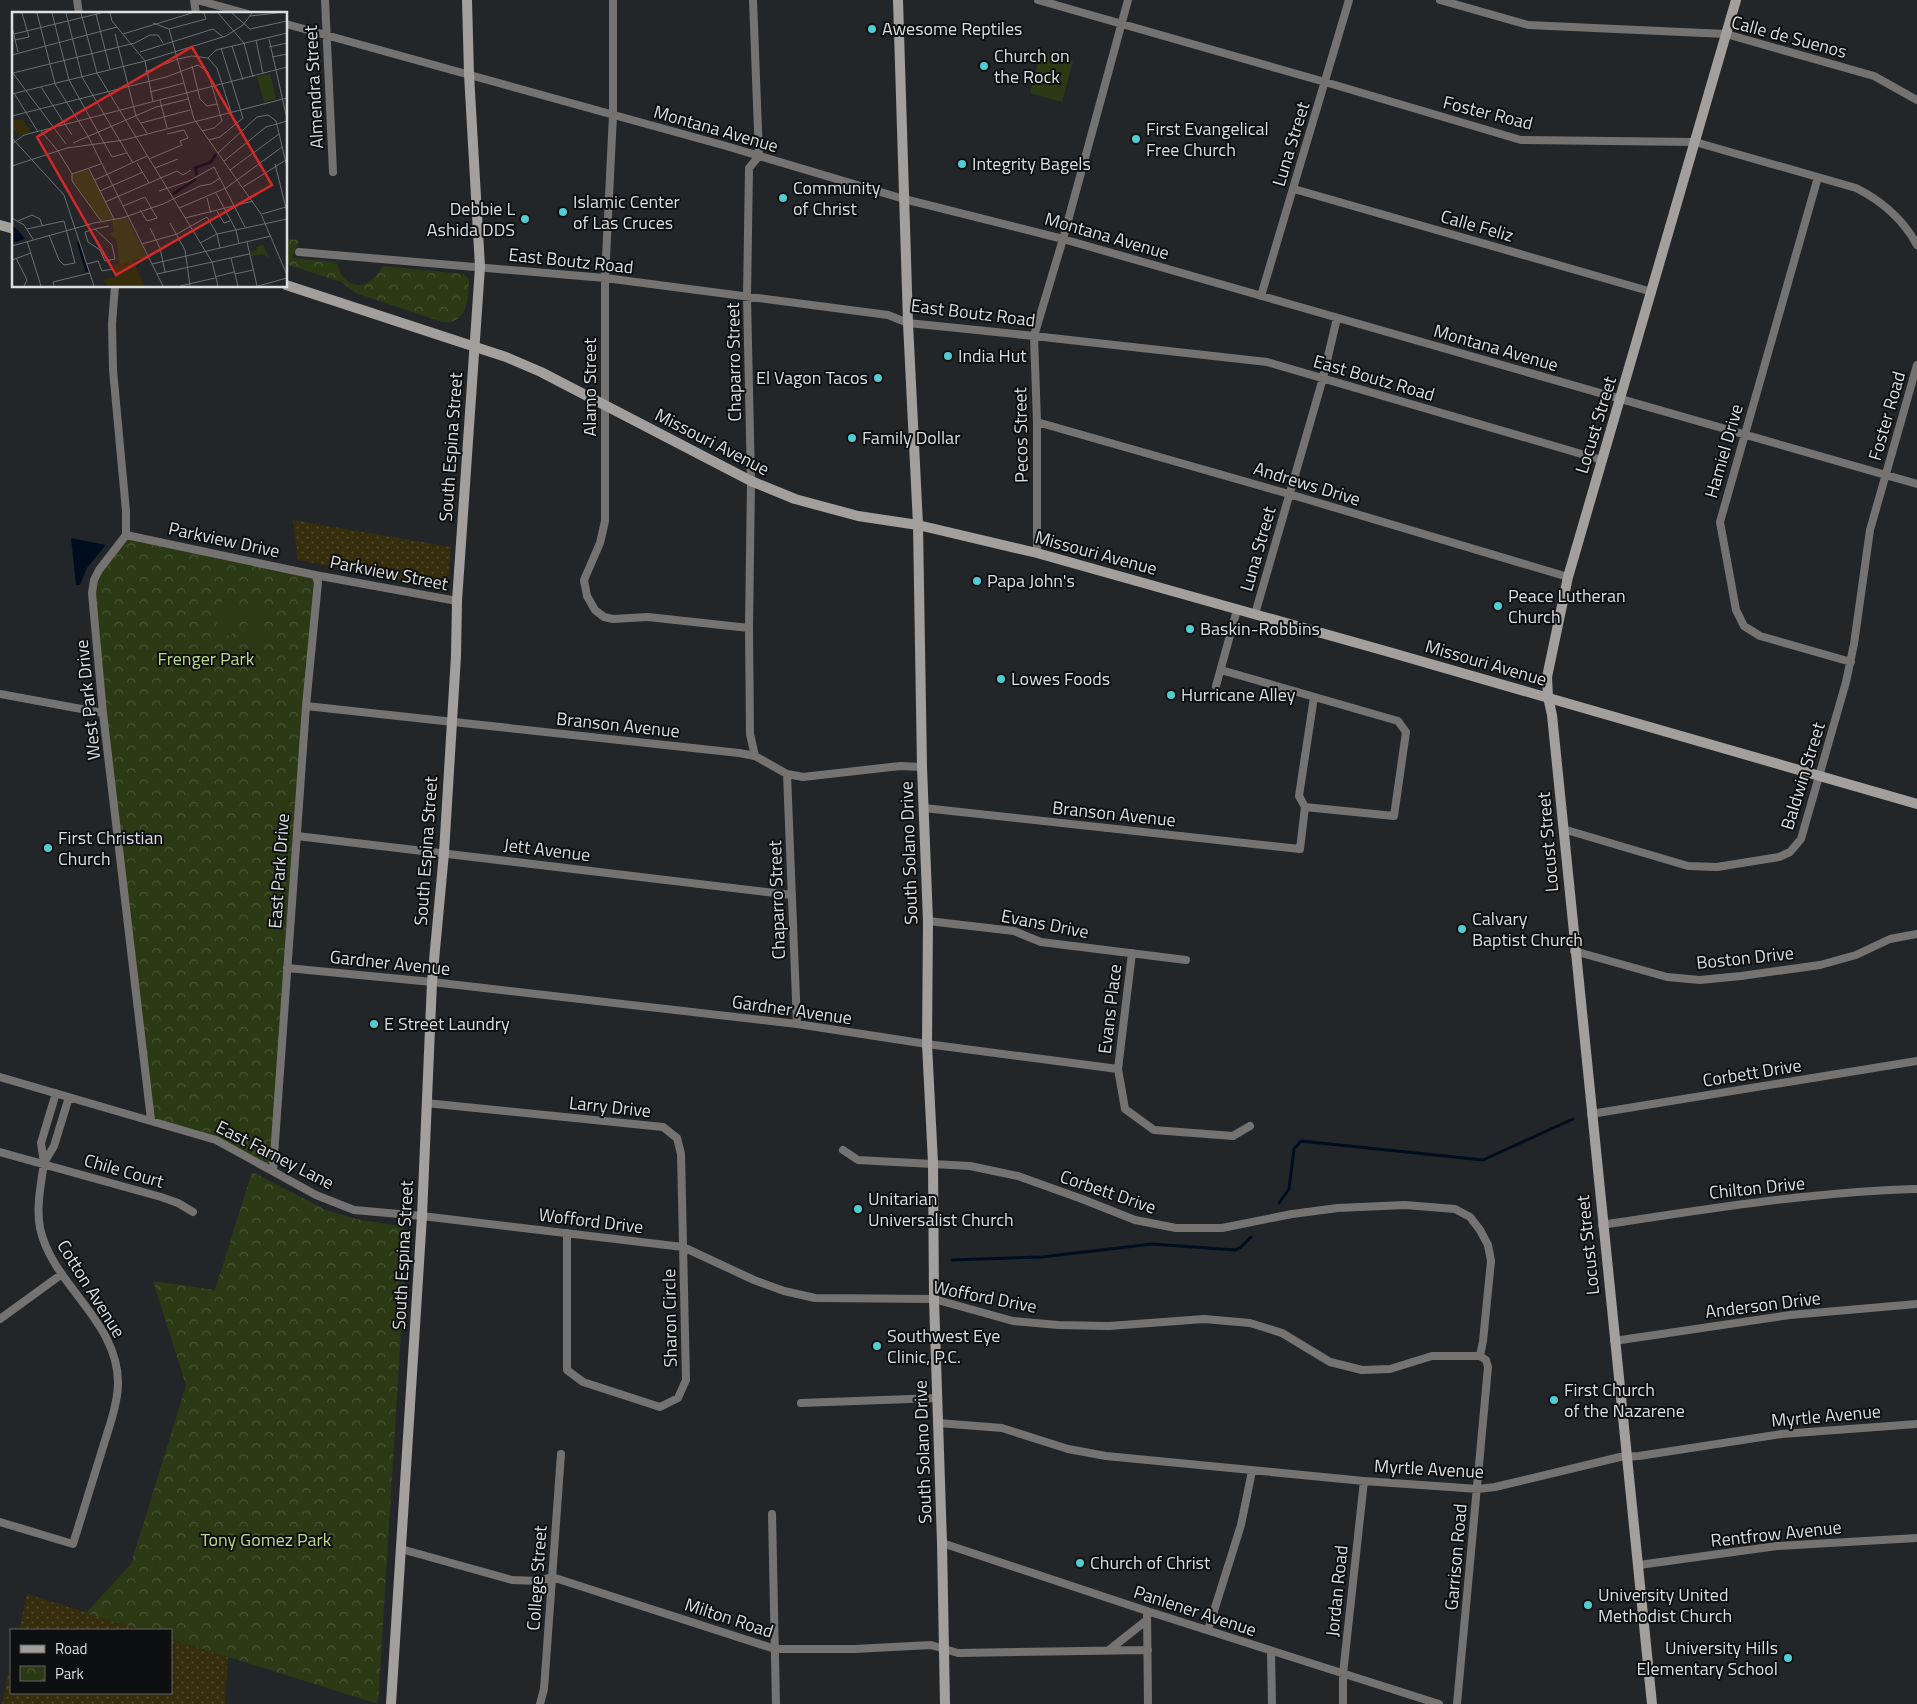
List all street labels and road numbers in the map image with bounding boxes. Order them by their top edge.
street label: Calle de Suenos [1728,8,1850,65]
street label: Almendra Street [297,24,330,150]
street label: Foster Road [1440,88,1536,137]
street label: Montana Avenue [651,98,782,159]
street label: Luna Street [1265,98,1316,189]
street label: Calle Feliz [1438,202,1517,249]
street label: Montana Avenue [1042,205,1173,266]
street label: East Boutz Road [507,241,635,280]
street label: East Boutz Road [909,291,1037,334]
street label: Chaparro Street [719,302,748,422]
street label: Montana Avenue [1431,317,1562,378]
street label: Alamo Street [576,337,603,436]
street label: East Boutz Road [1310,347,1438,408]
street label: Foster Road [1861,368,1912,464]
street label: South Espina Street [432,371,469,523]
street label: Locust Street [1568,372,1623,477]
street label: Pecos Street [1006,386,1035,483]
street label: Missouri Avenue [650,401,774,482]
street label: Hamiel Drive [1697,401,1750,501]
street label: Andrews Drive [1250,454,1364,513]
street label: Luna Street [1233,503,1283,594]
street label: Parkview Drive [166,515,282,564]
street label: Missouri Avenue [1032,523,1160,582]
street label: Parkview Street [328,548,451,597]
street label: Missouri Avenue [1422,632,1550,693]
street label: West Park Drive [68,638,107,762]
street label: Branson Avenue [555,705,681,744]
street label: Baldwin Street [1773,718,1832,833]
street label: South Espina Street [407,775,444,927]
street label: South Solano Drive [893,781,924,925]
street label: Locust Street [1530,790,1565,893]
street label: Branson Avenue [1051,794,1177,833]
street label: East Park Drive [261,812,296,929]
street label: Jett Avenue [502,831,592,868]
street label: Chaparro Street [761,839,792,960]
street label: Evans Drive [999,902,1091,945]
street label: Boston Drive [1695,939,1795,976]
street label: Gardner Avenue [329,943,452,982]
street label: Evans Place [1091,963,1128,1055]
street label: Gardner Avenue [730,988,854,1031]
street label: Corbett Drive [1701,1051,1803,1094]
street label: Larry Drive [568,1089,652,1124]
street label: East Farney Lane [211,1113,339,1196]
street label: Chile Court [81,1146,168,1195]
street label: Corbett Drive [1057,1163,1160,1221]
street label: Chilton Drive [1708,1169,1806,1206]
street label: South Espina Street [385,1179,420,1330]
street label: Locust Street [1569,1193,1606,1296]
street label: Wofford Drive [537,1201,645,1240]
street label: Cotton Avenue [51,1234,132,1343]
street label: Sharon Circle [655,1269,684,1367]
street label: Wofford Drive [931,1273,1039,1320]
street label: Anderson Drive [1704,1284,1822,1325]
street label: South Solano Drive [907,1380,938,1524]
street label: Myrtle Avenue [1770,1397,1882,1434]
street label: Myrtle Avenue [1373,1452,1485,1485]
street label: Garrison Road [1437,1502,1474,1611]
street label: Rentfrow Avenue [1709,1513,1843,1554]
street label: College Street [519,1524,554,1631]
street label: Jordan Road [1318,1544,1355,1638]
street label: Panlener Avenue [1130,1578,1260,1643]
street label: Milton Road [681,1591,777,1645]

